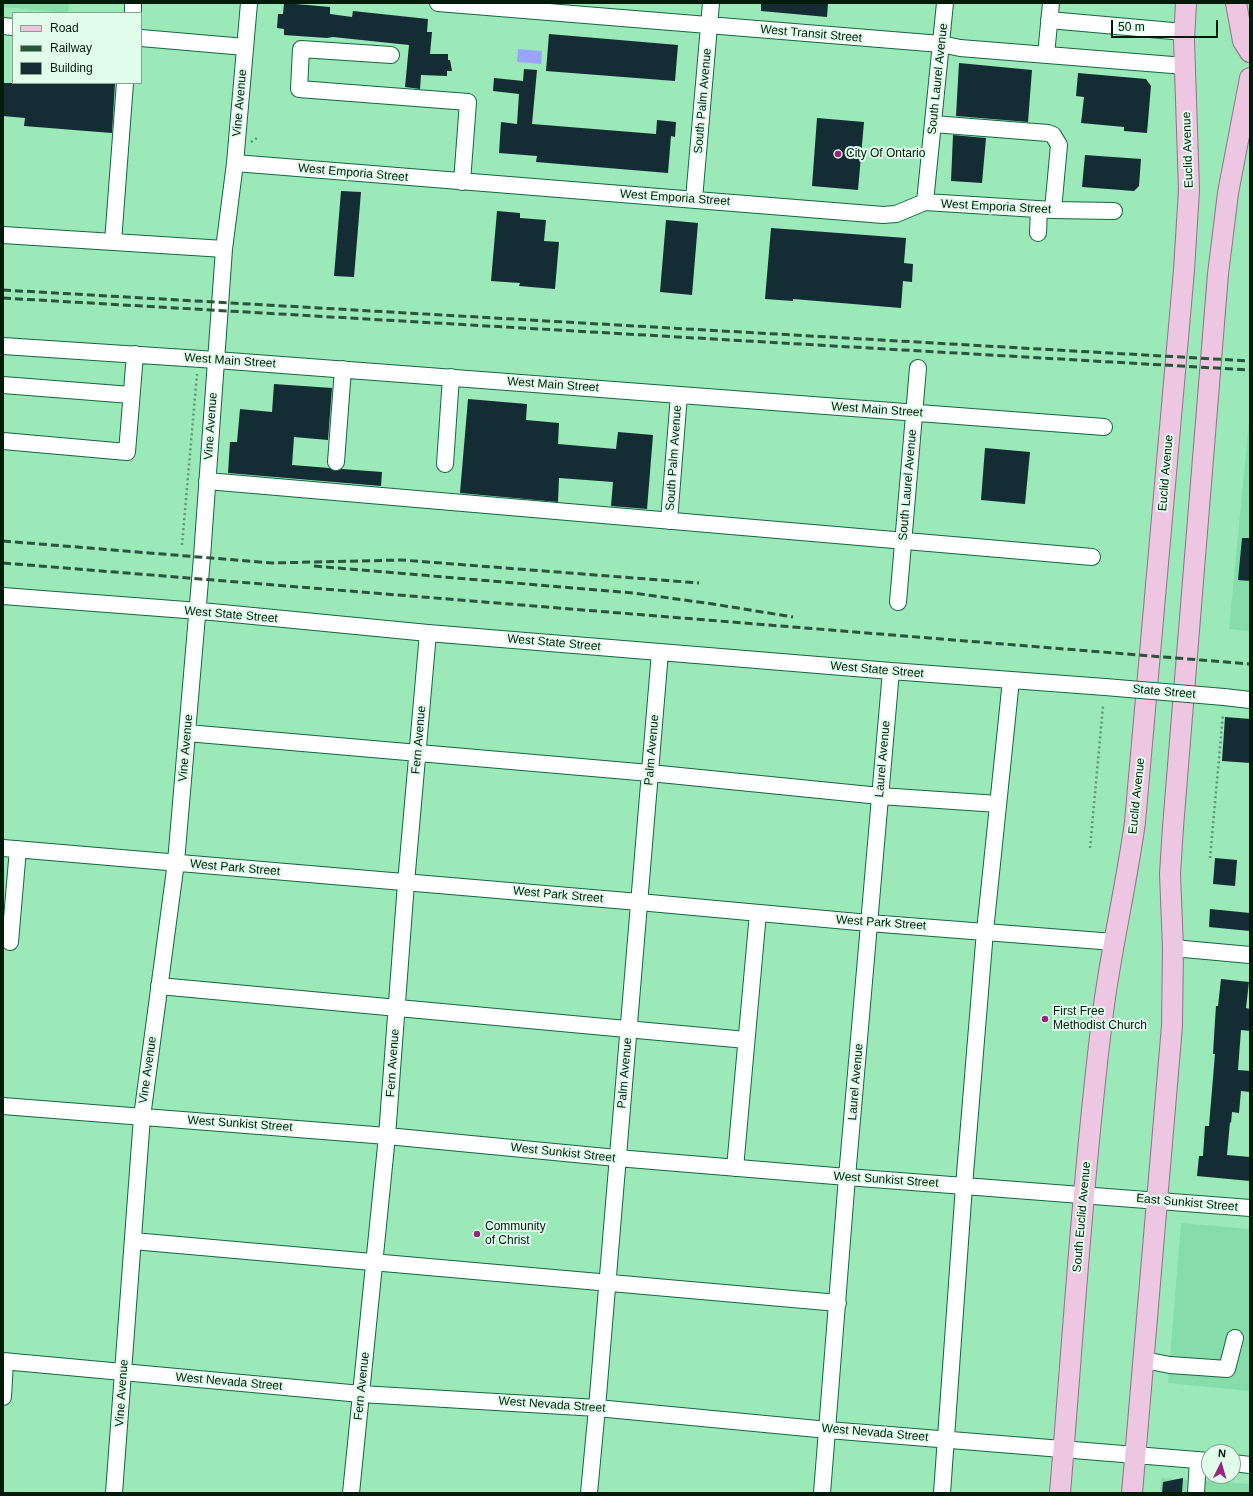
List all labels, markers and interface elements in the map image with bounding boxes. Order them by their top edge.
legend [12,12,142,84]
scale bar [1113,12,1220,38]
text: 50 m [1118,20,1145,34]
text: Road [50,21,79,35]
street label: West Transit Street [760,22,862,46]
street label: South Laurel Avenue [925,23,951,135]
text: Railway [50,41,92,55]
street label: South Palm Avenue [691,48,715,154]
text: Building [50,61,93,75]
street label: Vine Avenue [230,69,250,137]
street label: Euclid Avenue [1179,112,1197,188]
place label: City Of Ontario [846,147,925,161]
marker: City Of Ontario [833,149,843,159]
street label: West Emporia Street [297,161,409,185]
street label: West Emporia Street [619,187,731,209]
street label: West Emporia Street [940,197,1052,217]
street label: West Main Street [184,351,276,371]
street label: West Main Street [507,375,599,395]
street label: Vine Avenue [201,392,221,460]
street label: West Main Street [831,400,923,420]
street label: South Palm Avenue [663,405,685,511]
street label: South Laurel Avenue [896,429,920,541]
street label: Euclid Avenue [1155,434,1177,512]
street label: West State Street [184,604,278,626]
street label: West State Street [507,632,601,654]
street label: West State Street [830,659,924,681]
street label: State Street [1132,682,1196,702]
street label: Fern Avenue [409,705,429,775]
street label: Vine Avenue [176,714,196,782]
street label: Palm Avenue [642,714,662,786]
street label: Laurel Avenue [872,720,894,798]
street label: Euclid Avenue [1126,757,1148,835]
street label: West Park Street [189,857,281,879]
street label: West Park Street [512,884,604,906]
street label: West Park Street [835,913,927,933]
place label: First Free Methodist Church [1053,1005,1147,1033]
marker: First Free Methodist Church [1040,1014,1050,1024]
street label: Fern Avenue [383,1028,403,1098]
street label: Vine Avenue [136,1036,160,1104]
street label: Palm Avenue [615,1037,635,1109]
street label: Laurel Avenue [845,1043,867,1121]
street label: West Sunkist Street [187,1113,293,1135]
street label: West Sunkist Street [510,1140,616,1166]
street label: South Euclid Avenue [1070,1161,1094,1273]
street label: West Sunkist Street [833,1169,939,1191]
street label: East Sunkist Street [1136,1191,1238,1215]
place label: Community of Christ [485,1220,546,1248]
marker: Community of Christ [472,1229,482,1239]
street label: Fern Avenue [351,1351,373,1421]
street label: Vine Avenue [112,1359,132,1427]
street label: West Nevada Street [175,1370,283,1394]
street label: West Nevada Street [498,1394,606,1416]
street label: West Nevada Street [821,1421,929,1445]
north arrow [1201,1444,1241,1484]
text: N [1217,1447,1226,1459]

